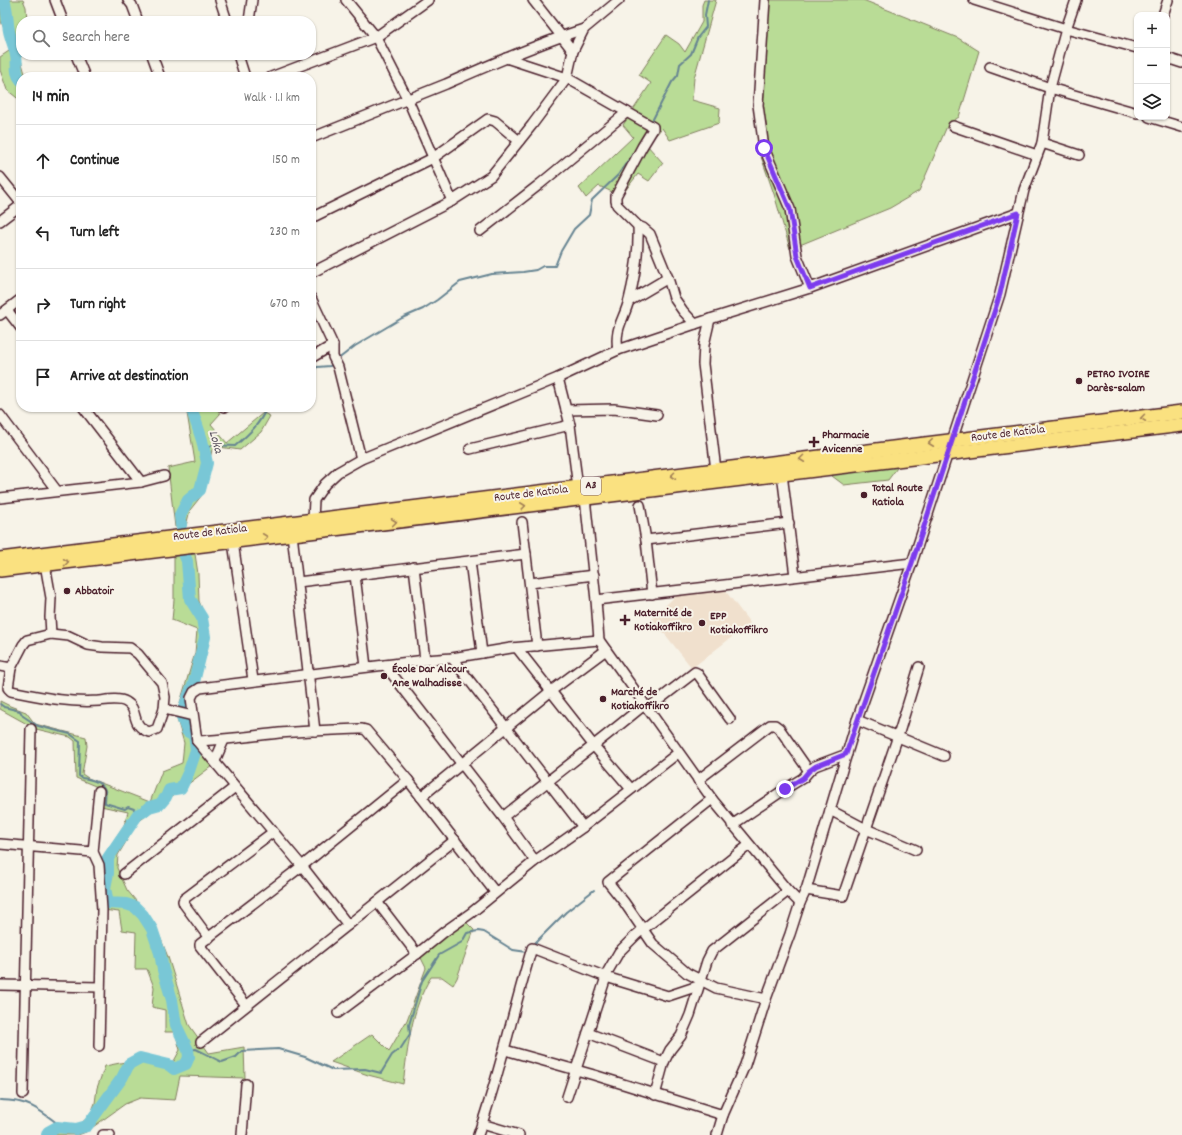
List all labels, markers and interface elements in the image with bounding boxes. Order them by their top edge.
map controls [1134,12,1170,120]
button: + [1134,12,1170,48]
search box [16,16,316,60]
icon: search [30,27,52,49]
text: Search here [62,27,130,49]
button: − [1134,48,1170,84]
button: layers [1134,84,1170,120]
text: 14 min [32,86,69,110]
text: Walk · 1.1 km [244,89,300,108]
route start [755,139,773,157]
icon: ahead [32,150,54,172]
text: Continue [70,150,119,172]
text: 150 m [272,151,300,170]
icon: left [32,222,54,244]
text: Turn left [70,222,119,244]
text: 230 m [270,223,300,242]
icon: right [32,294,54,316]
text: Turn right [70,294,126,316]
text: 670 m [270,295,300,314]
icon: arrive [32,366,54,388]
text: Arrive at destination [70,366,188,388]
place label: PETRO IVOIRE Darès-salam [1087,366,1150,397]
marker: PETRO IVOIRE Darès-salam [1074,376,1084,386]
one-way arrow [1140,413,1146,422]
street label: Route de Katiola [970,421,1046,447]
place label: Pharmacie Avicenne [822,427,870,458]
water label: Loka [203,429,227,456]
marker: Pharmacie Avicenne [809,437,819,447]
one-way arrow [928,438,934,447]
one-way arrow [799,454,805,463]
one-way arrow [670,471,676,480]
road number: A3 [581,477,601,495]
place label: Total Route Katiola [872,480,924,511]
street label: Route de Katiola [493,481,569,507]
marker: Total Route Katiola [859,490,869,500]
one-way arrow [520,502,526,511]
one-way arrow [391,518,397,527]
street label: Route de Katiola [172,520,248,546]
one-way arrow [262,533,268,542]
one-way arrow [63,558,70,567]
place label: Abbatoir [75,583,115,600]
marker: Abbatoir [62,586,72,596]
place label: Maternité de Kotiakoffikro [634,605,693,636]
place label: EPP Kotiakoffikro [710,608,769,639]
marker: Maternité de Kotiakoffikro [619,614,631,626]
marker: EPP Kotiakoffikro [697,618,707,628]
place label: École Dar Alcour Ane Walhadisse [392,661,467,692]
marker: École Dar Alcour Ane Walhadisse [379,671,389,681]
place label: Marché de Kotiakoffikro [611,684,670,715]
marker: Marché de Kotiakoffikro [598,694,608,704]
route end [776,780,794,798]

